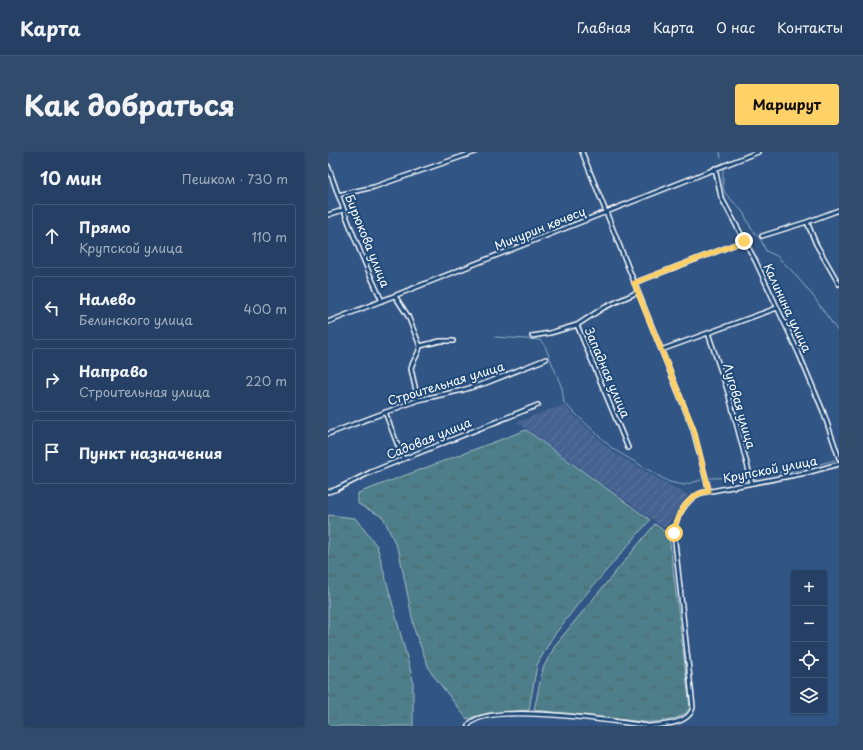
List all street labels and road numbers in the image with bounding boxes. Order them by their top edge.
street label: Бирюкова улица [341,191,395,290]
street label: Мичурин көчөсү [491,202,588,255]
street label: Калинина улица [759,260,817,355]
street label: Западная улица [581,325,635,421]
street label: Строительная улица [385,357,507,409]
street label: Луговая улица [719,361,761,451]
street label: Садовая улица [383,413,474,463]
street label: Крупской улица [721,451,819,487]

